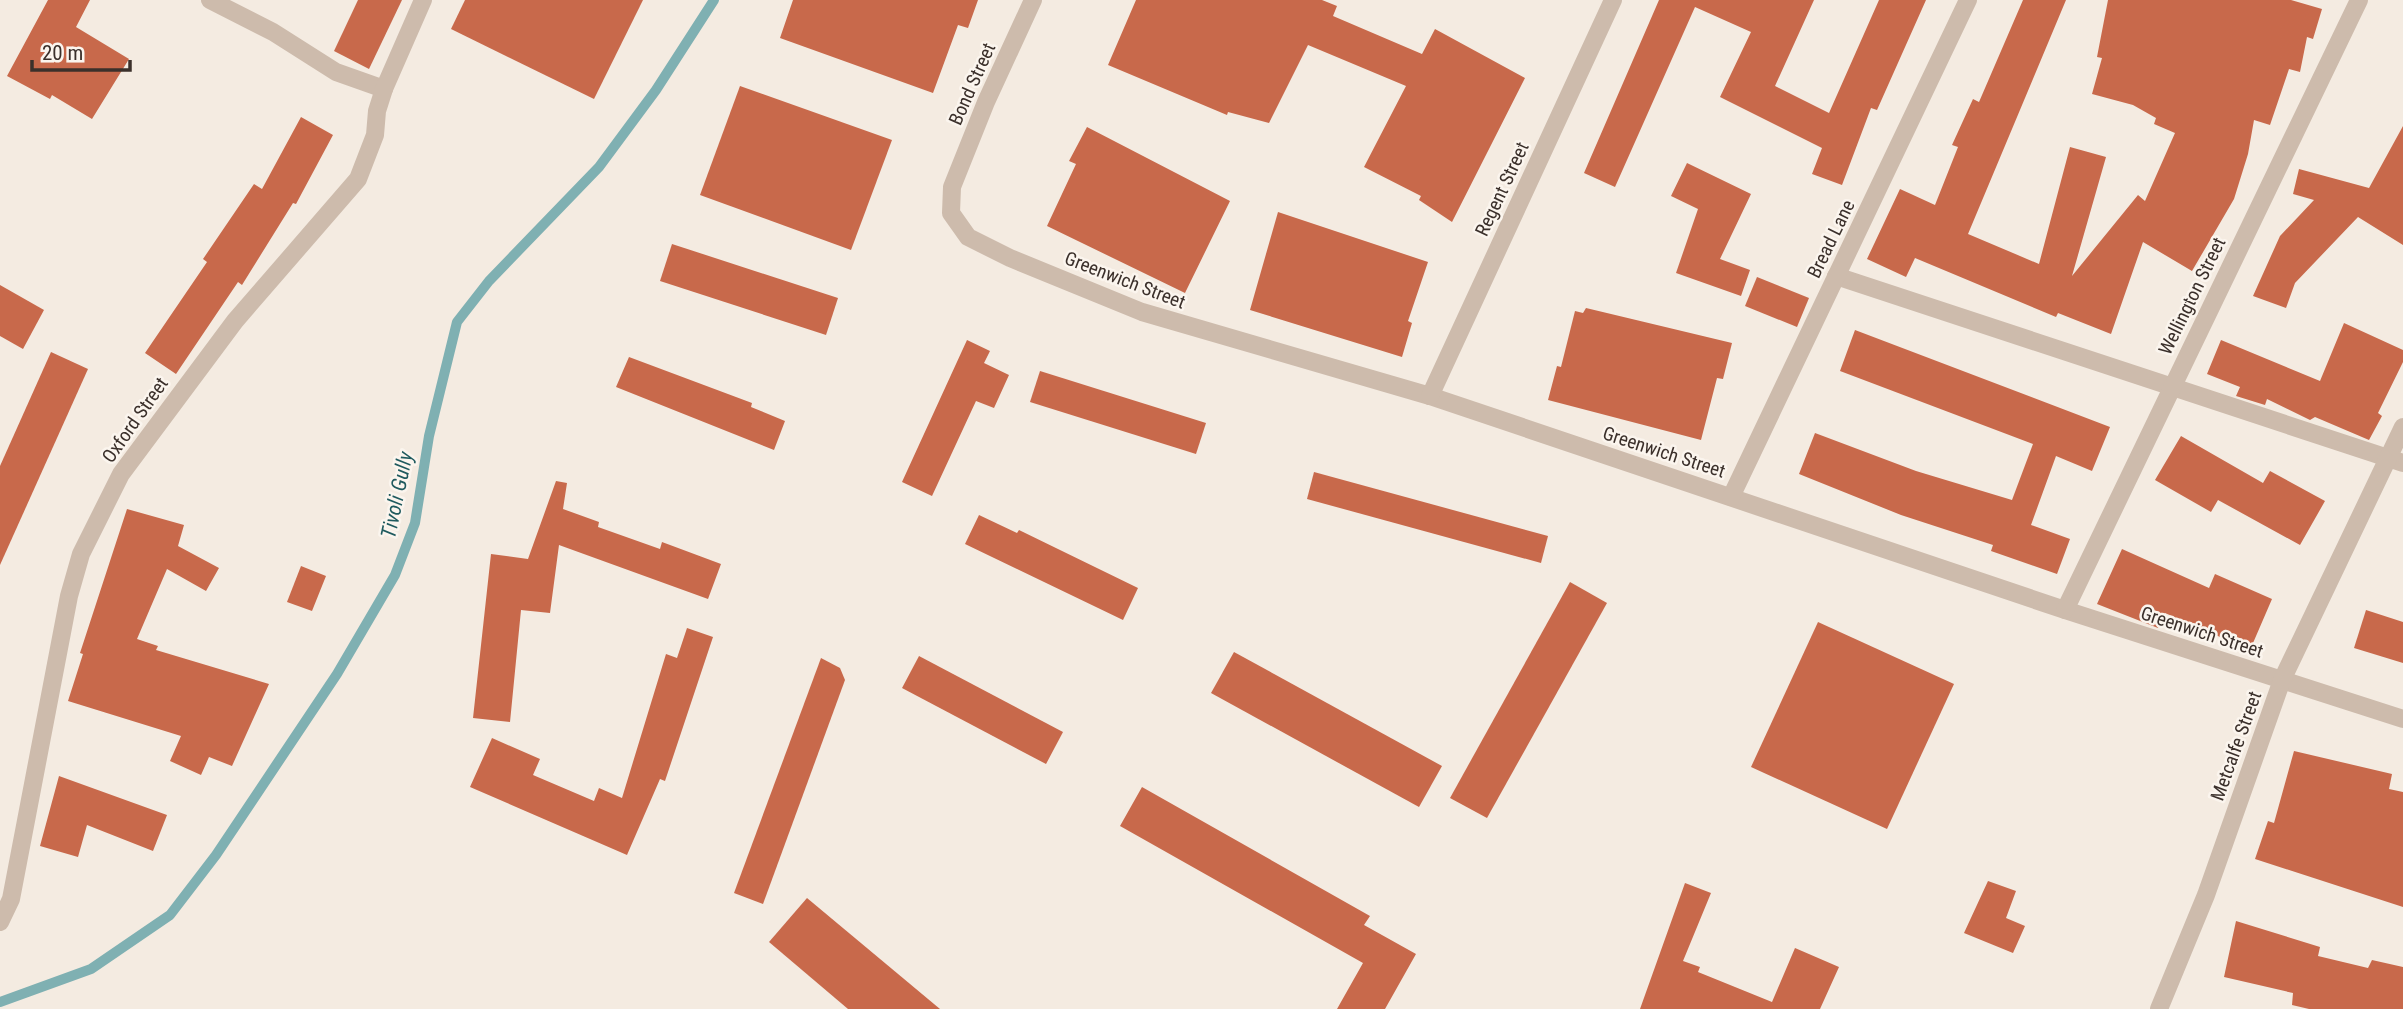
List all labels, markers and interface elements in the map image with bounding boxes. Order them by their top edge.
scale bar [32,28,130,72]
street label: Bond Street [944,39,1000,129]
text: 20 m [42,41,83,65]
street label: Regent Street [1470,138,1534,240]
street label: Bread Lane [1802,196,1860,282]
street label: Wellington Street [2154,234,2230,358]
street label: Greenwich Street [1061,246,1189,314]
street label: Oxford Street [97,373,173,467]
street label: Greenwich Street [1600,421,1728,483]
water label: Tivoli Gully [376,449,418,540]
street label: Greenwich Street [2138,601,2266,663]
street label: Metcalfe Street [2206,688,2266,804]

